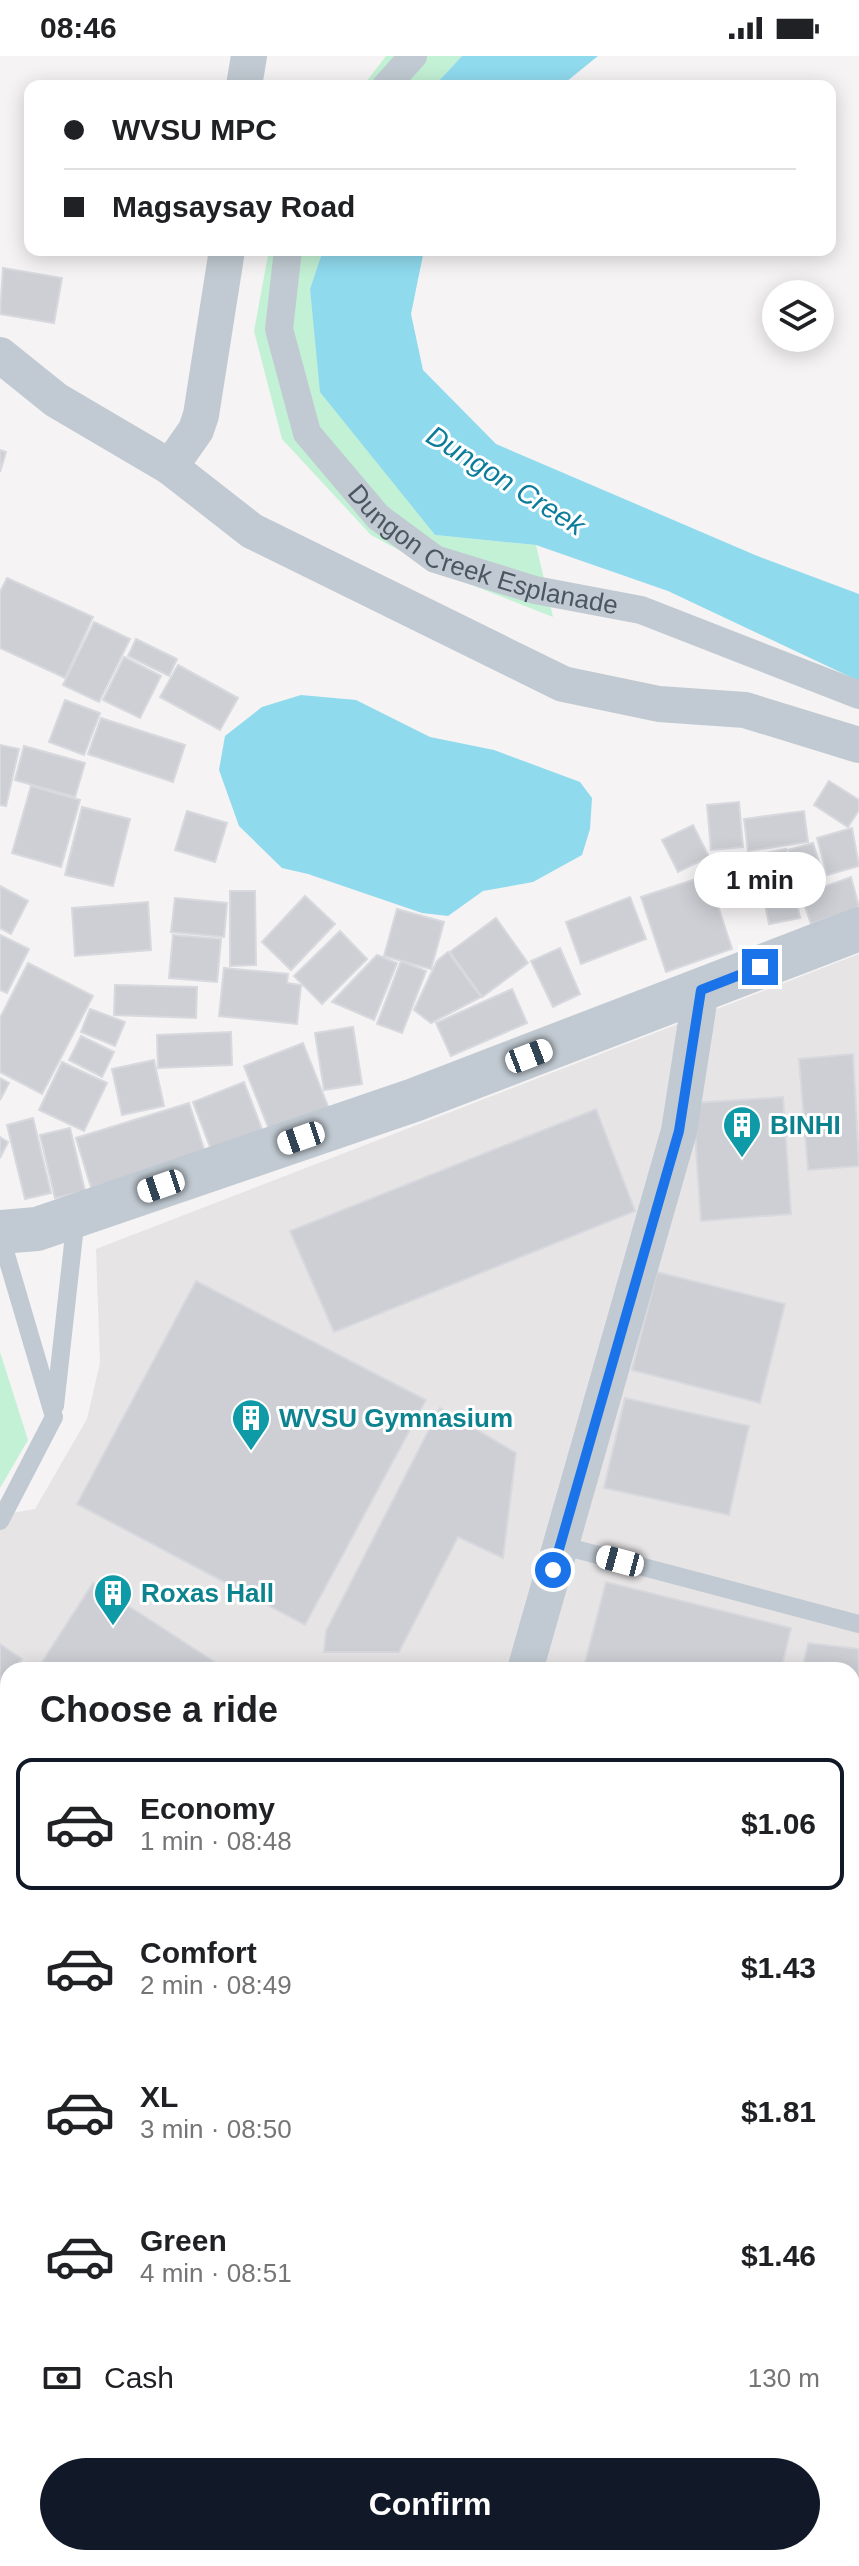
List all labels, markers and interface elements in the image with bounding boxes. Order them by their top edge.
text: 08:46 [40,11,117,44]
text: WVSU MPC [112,113,277,146]
text: Magsaysay Road [112,190,355,223]
map controls [762,280,834,352]
button: layers [762,280,834,352]
water label: Dungon Creek [421,419,592,542]
street label: Dungon Creek Esplanade [342,478,621,620]
callout: 1 min [694,851,826,907]
text: 1 min [726,865,794,895]
route end [742,949,778,985]
car [502,1036,556,1076]
building icon: BINHI [721,1104,763,1159]
place label: BINHI [770,1110,841,1140]
car [274,1119,328,1157]
car [134,1167,188,1205]
building icon: WVSU Gymnasium [230,1397,272,1452]
place label: WVSU Gymnasium [279,1403,513,1433]
car [594,1543,646,1579]
route start [535,1552,571,1588]
building icon: Roxas Hall [92,1572,134,1627]
place label: Roxas Hall [141,1578,274,1608]
text: Choose a ride [40,1689,278,1730]
icon: car [44,1788,116,1860]
text: Economy [140,1792,275,1825]
text: $1.06 [741,1807,816,1840]
text: 1 min · 08:48 [140,1826,292,1856]
icon: car [44,1932,116,2004]
text: Comfort [140,1936,257,1969]
text: $1.43 [741,1951,816,1984]
text: 2 min · 08:49 [140,1970,292,2000]
icon: car [44,2076,116,2148]
text: XL [140,2080,178,2113]
text: $1.81 [741,2095,816,2128]
text: 3 min · 08:50 [140,2114,292,2144]
icon: car [44,2220,116,2292]
text: Green [140,2224,227,2257]
text: $1.46 [741,2239,816,2272]
text: 4 min · 08:51 [140,2258,292,2288]
icon: cash [40,2356,84,2400]
text: Cash [104,2361,174,2394]
text: 130 m [748,2363,820,2393]
button: Confirm [40,2458,820,2550]

